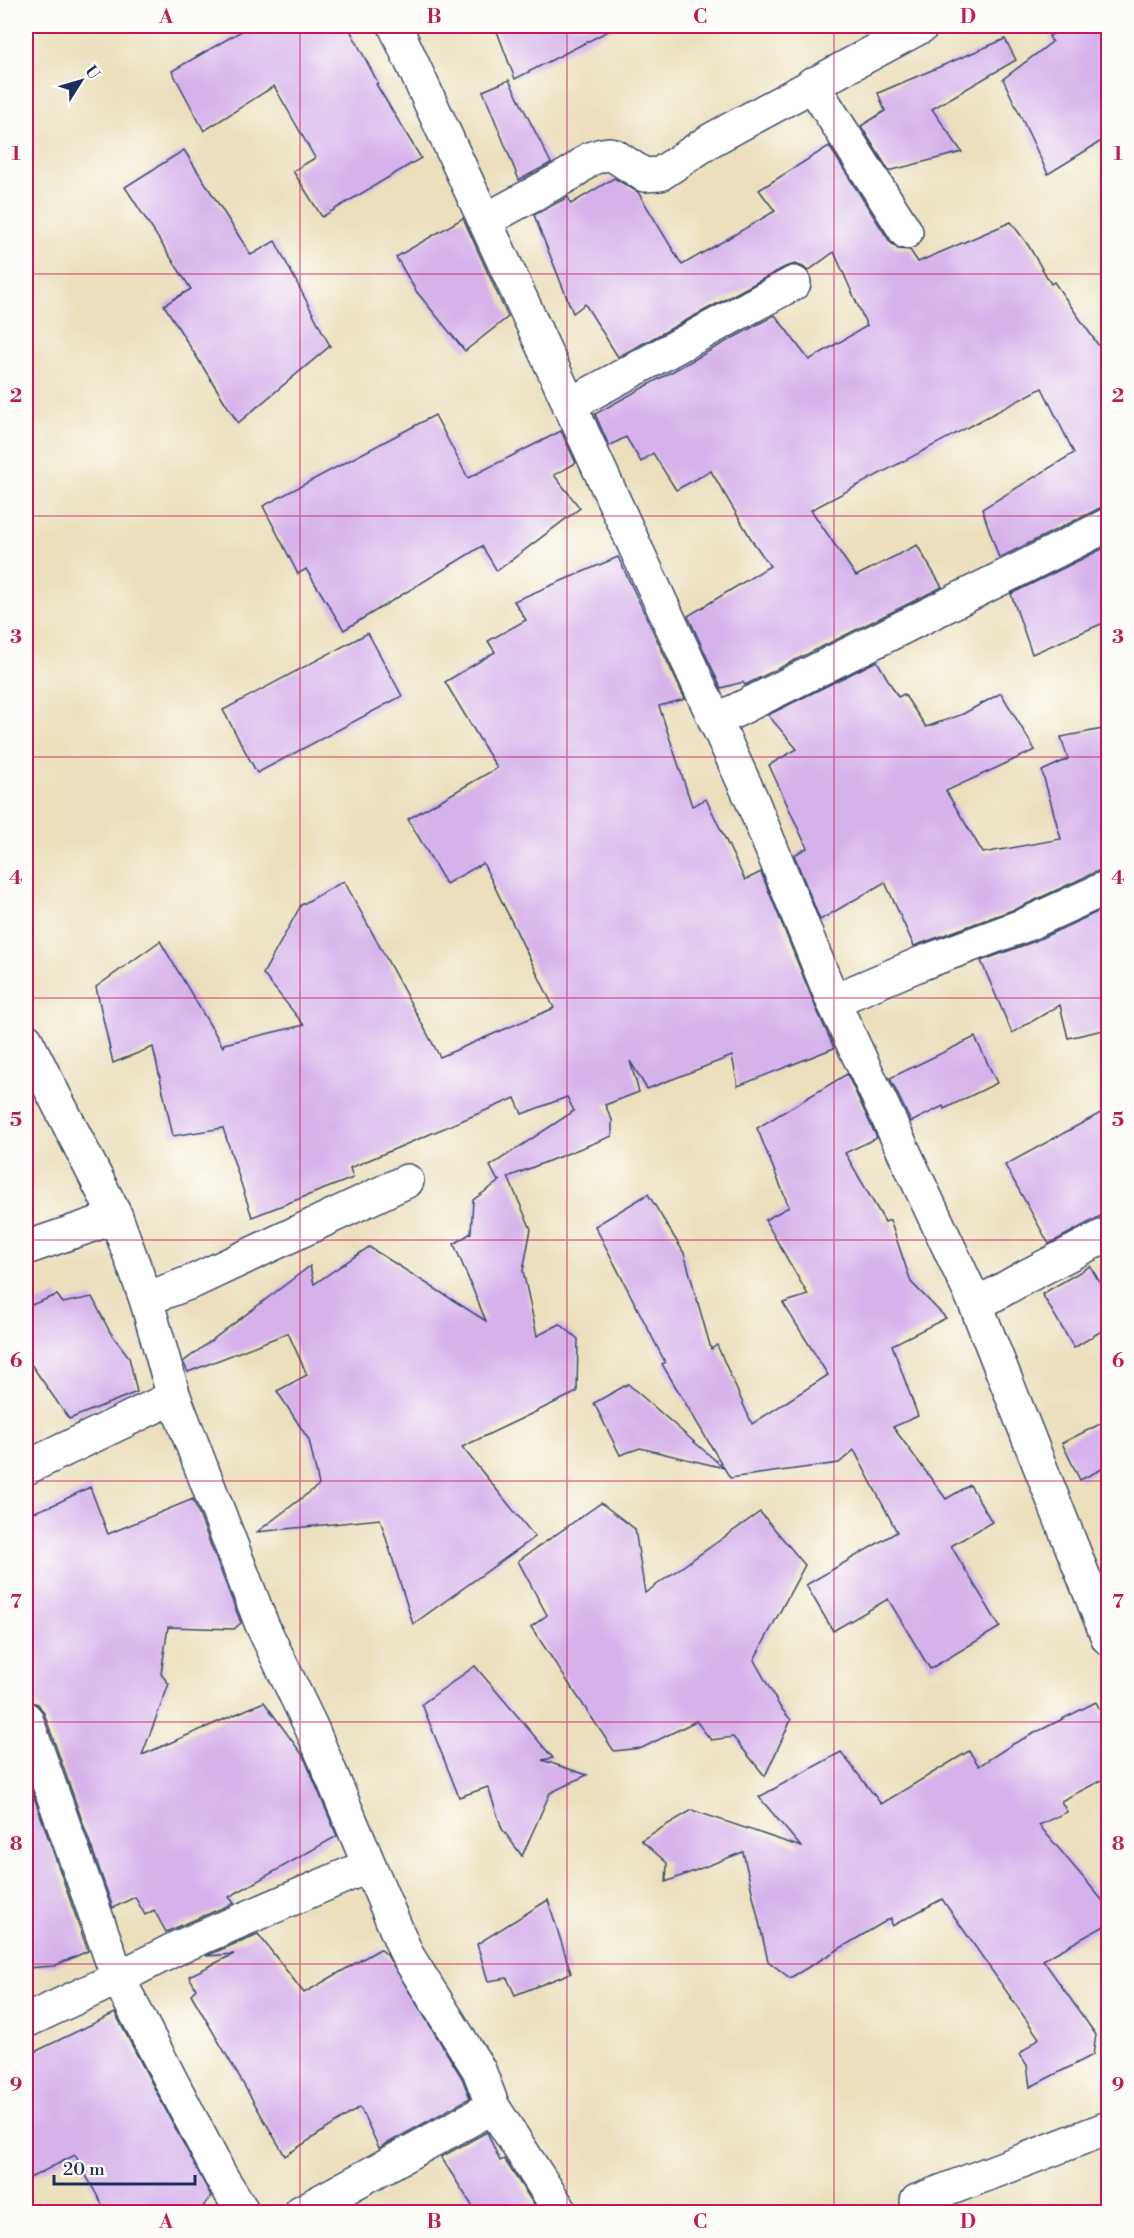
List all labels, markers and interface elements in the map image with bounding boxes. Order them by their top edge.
text: A [158,5,174,30]
text: B [426,5,442,30]
text: C [693,5,707,30]
text: D [960,5,976,30]
north arrow [51,51,111,111]
text: U [80,62,104,84]
text: 1 [11,142,21,167]
text: 1 [1113,142,1123,167]
text: 2 [10,384,22,409]
text: 2 [1112,384,1124,409]
text: 3 [10,625,22,650]
text: 3 [1112,625,1124,650]
text: 4 [9,866,23,891]
text: 4 [1111,866,1125,891]
text: 5 [10,1108,22,1133]
text: 5 [1112,1108,1124,1133]
text: 6 [10,1349,23,1374]
text: 6 [1112,1349,1125,1374]
text: 7 [10,1590,22,1615]
text: 7 [1112,1590,1124,1615]
text: 8 [10,1832,23,1857]
text: 8 [1112,1832,1125,1857]
text: 9 [10,2073,22,2098]
text: 9 [1112,2073,1124,2098]
scale bar [54,2148,195,2186]
text: 20 m [63,2158,105,2181]
text: A [158,2210,174,2235]
text: B [426,2210,442,2235]
text: C [693,2210,707,2235]
text: D [960,2210,976,2235]

